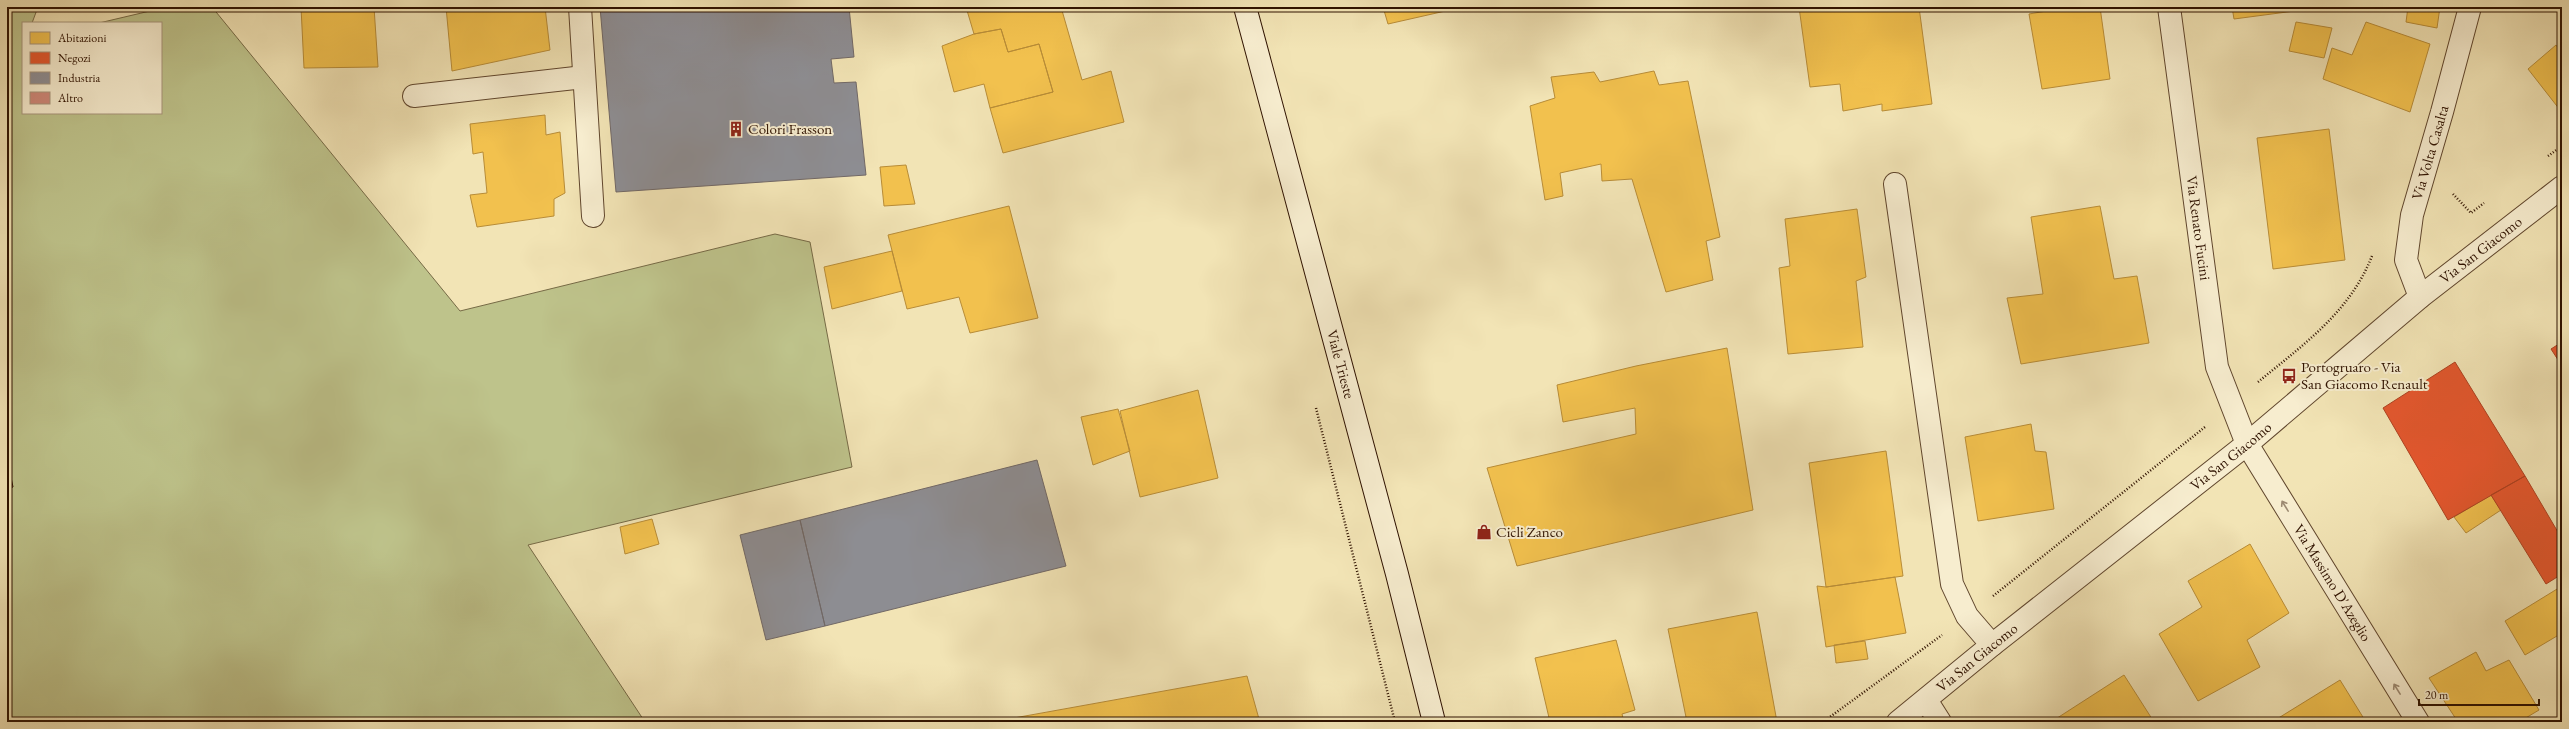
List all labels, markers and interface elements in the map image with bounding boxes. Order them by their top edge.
legend [22,22,162,114]
text: Abitazioni [57,30,106,46]
text: Negozi [58,50,91,66]
text: Industria [58,70,100,86]
text: Altro [57,90,83,106]
street label: Via Volta Casalta [2407,103,2452,202]
place label: Colori Frasson [748,119,832,138]
building icon: Colori Frasson [727,120,745,138]
street label: Via Renato Fucini [2183,175,2215,282]
street label: Via San Giacomo [2435,212,2525,288]
street label: Viale Trieste [1323,328,1360,401]
place label: Portogruaro - Via San Giacomo Renault [2301,357,2428,393]
bus stop icon: Portogruaro - Via San Giacomo Renault [2280,367,2298,385]
street label: Via San Giacomo [2186,417,2275,494]
one-way arrow [2281,500,2289,512]
street label: Via Massimo D'Azeglio [2290,520,2376,645]
place label: Cicli Zanco [1496,522,1563,541]
shop icon: Cicli Zanco [1475,523,1493,541]
street label: Via San Giacomo [1932,618,2021,696]
scale bar [2419,681,2539,707]
one-way arrow [2393,683,2401,695]
text: 20 m [2425,687,2449,703]

